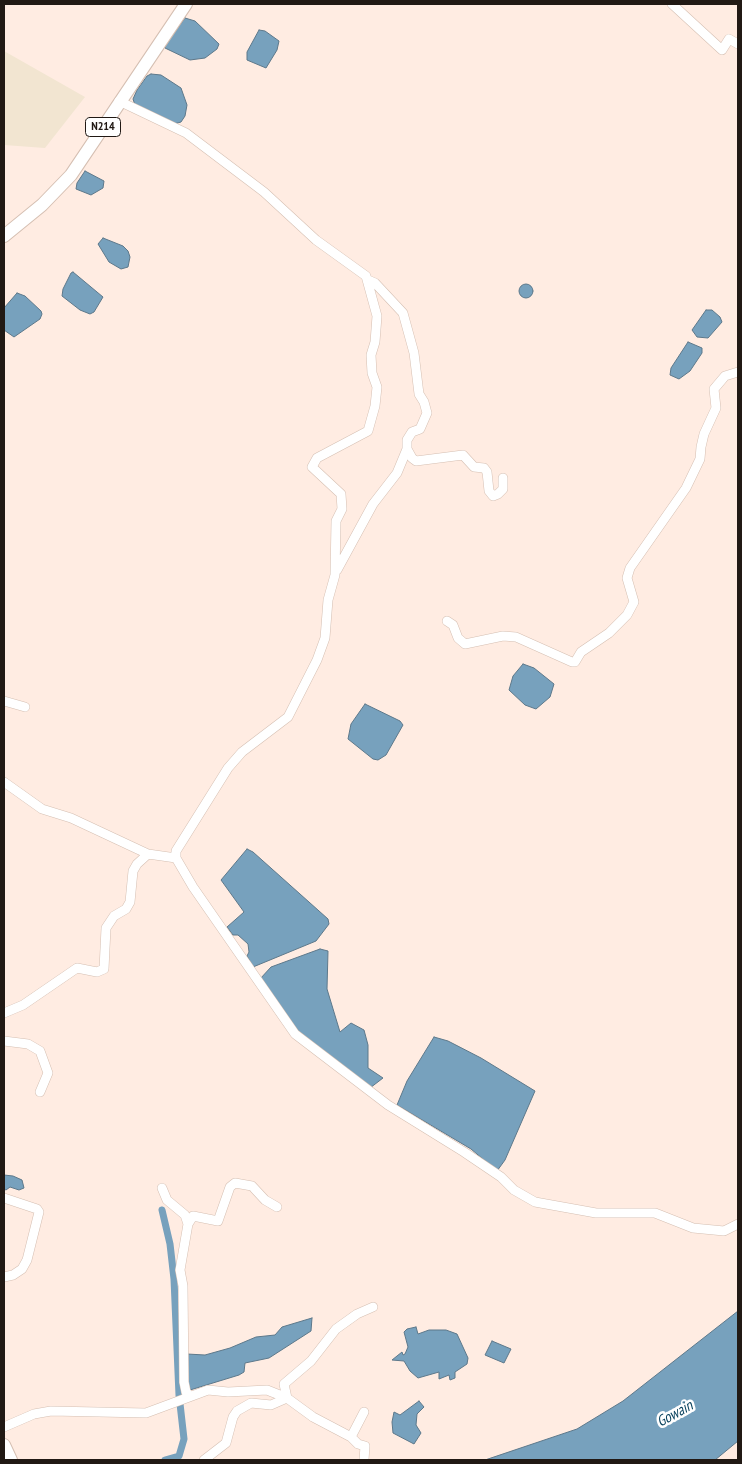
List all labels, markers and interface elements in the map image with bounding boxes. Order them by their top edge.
road number: N214 [86,118,120,136]
water label: Gowain [654,1397,696,1431]

